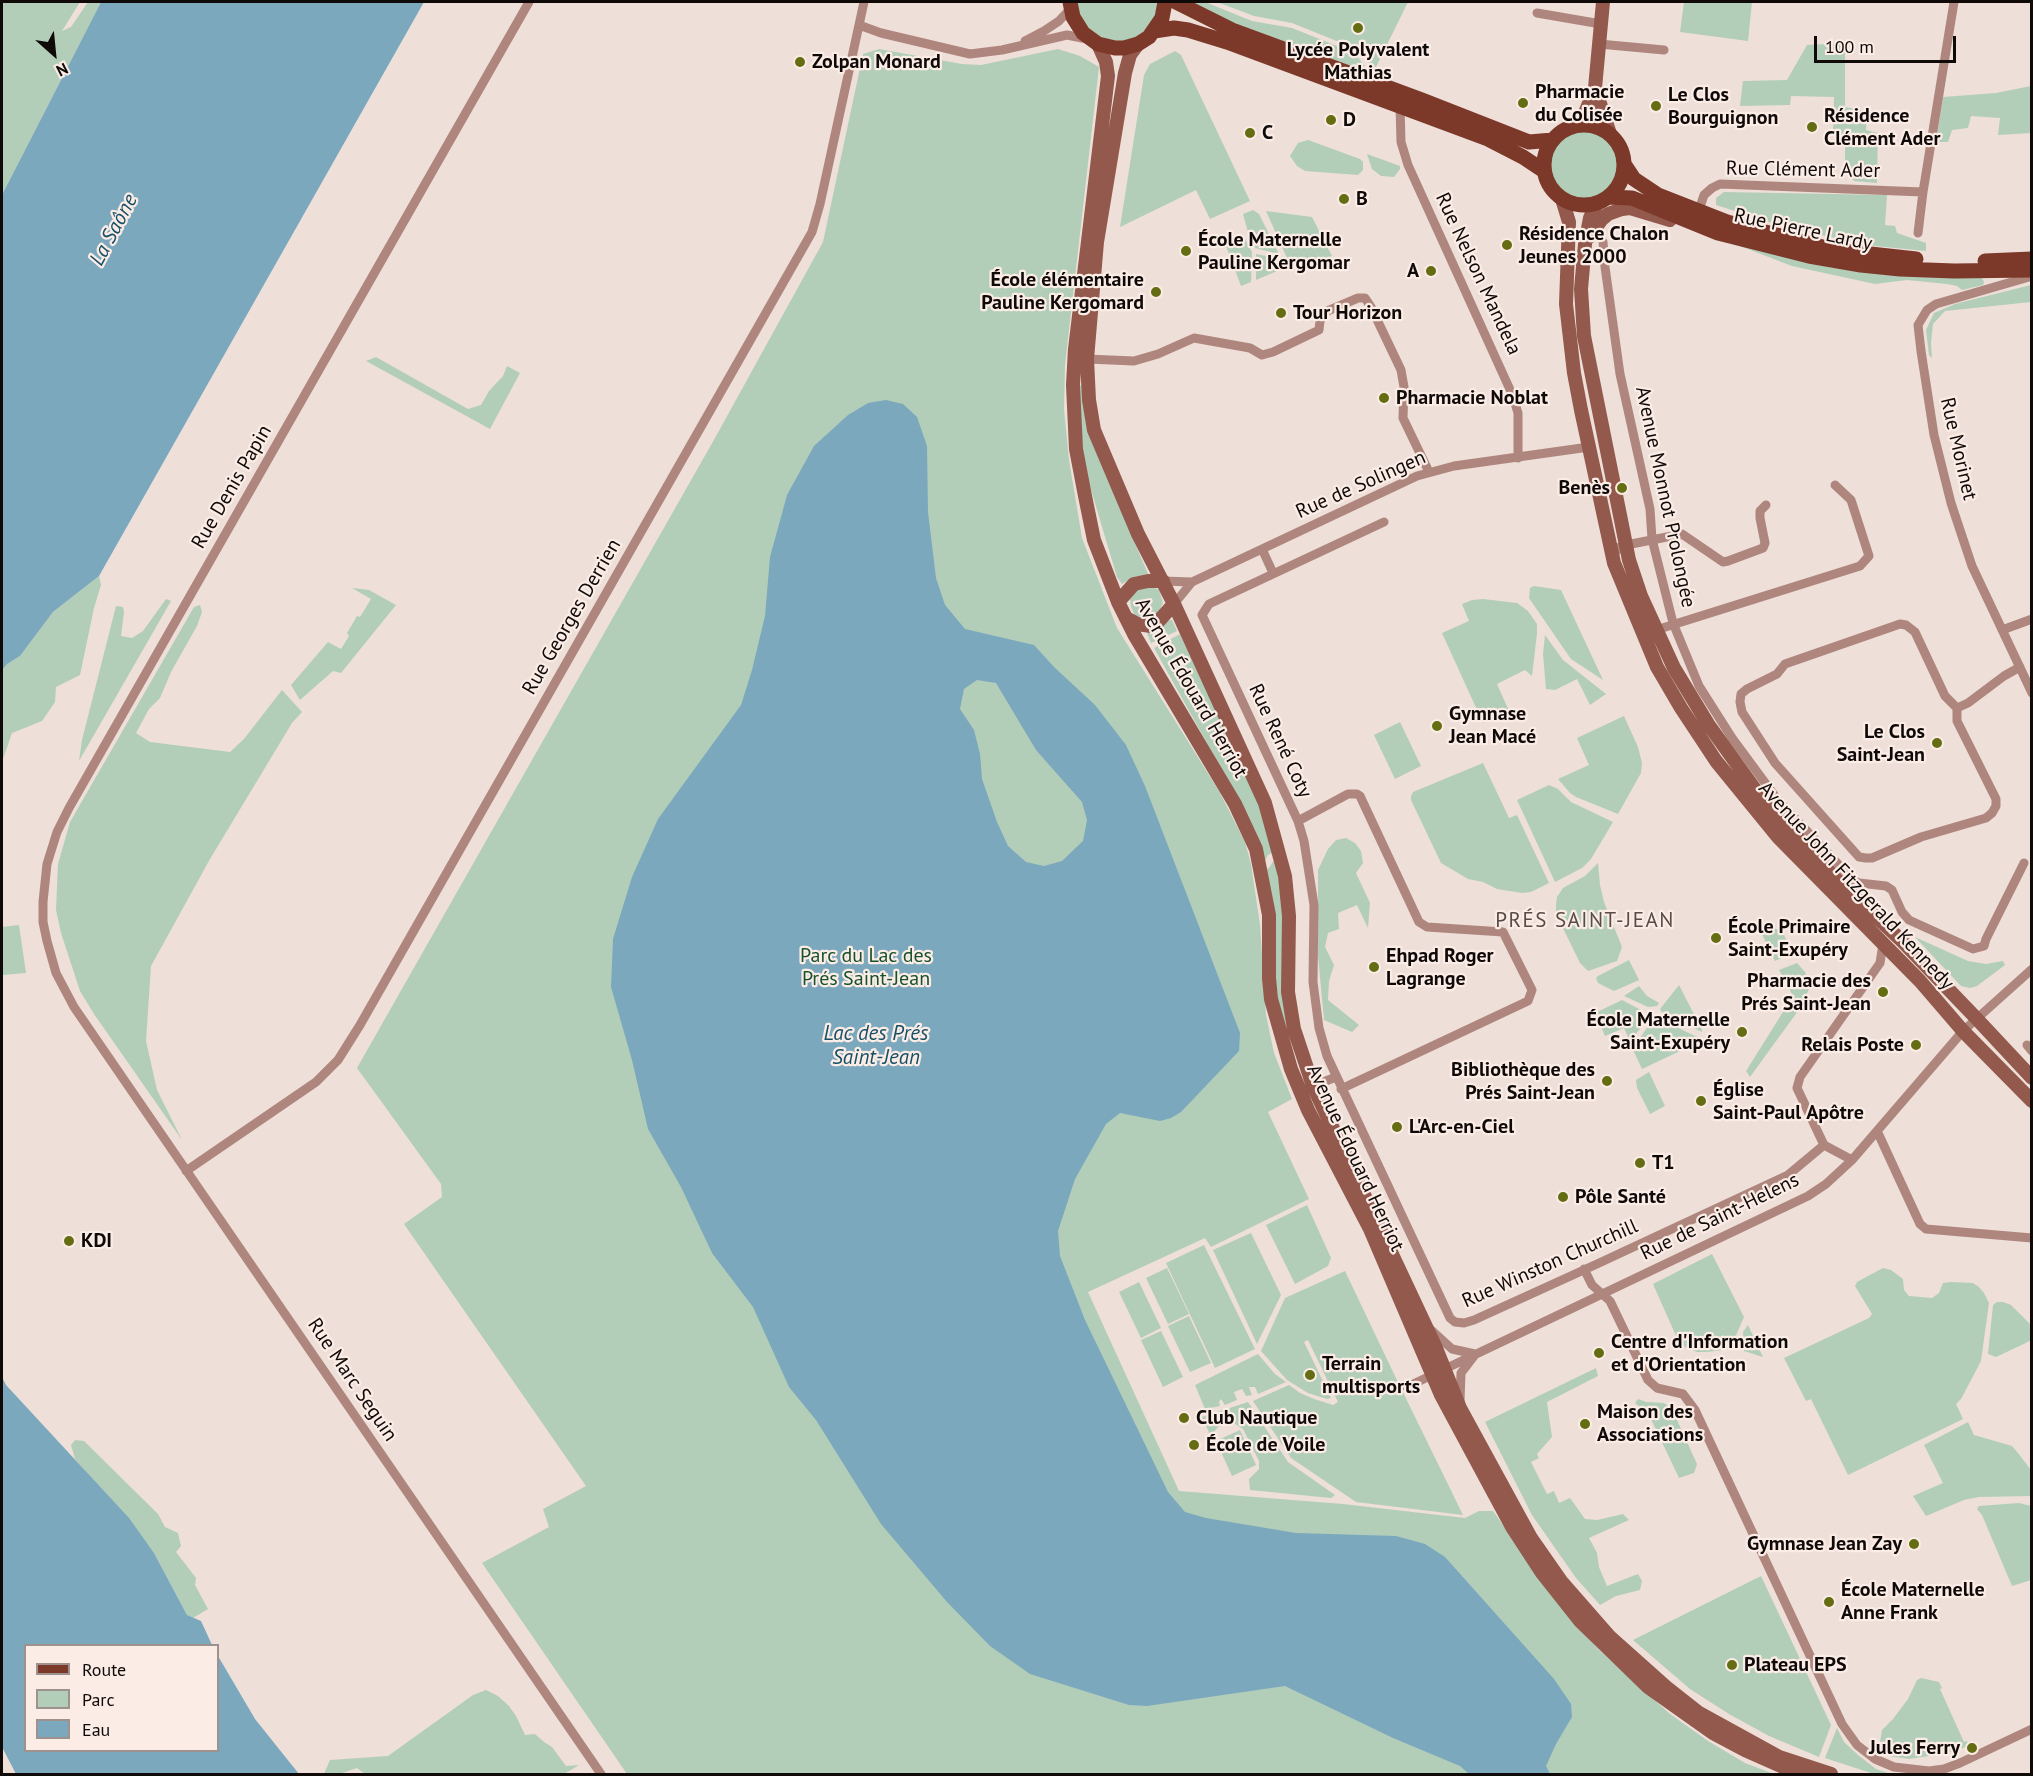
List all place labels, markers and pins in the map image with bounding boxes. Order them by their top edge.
marker: Lycée Polyvalent Mathias [1351,21,1365,35]
place label: Lycée Polyvalent Mathias [1287,38,1429,85]
place label: Zolpan Monard [812,50,941,74]
marker: Zolpan Monard [793,55,807,69]
place label: Pharmacie du Colisée [1535,80,1624,127]
place label: Le Clos Bourguignon [1668,83,1778,130]
marker: Pharmacie du Colisée [1516,96,1530,110]
marker: Le Clos Bourguignon [1649,99,1663,113]
place label: Résidence Clément Ader [1824,104,1940,151]
place label: D [1343,108,1356,132]
marker: D [1324,113,1338,127]
marker: Résidence Clément Ader [1805,120,1819,134]
place label: C [1262,121,1273,145]
marker: C [1243,126,1257,140]
place label: B [1356,187,1368,211]
marker: B [1337,192,1351,206]
place label: Résidence Chalon Jeunes 2000 [1519,222,1669,269]
place label: École Maternelle Pauline Kergomar [1198,228,1350,275]
marker: Résidence Chalon Jeunes 2000 [1500,238,1514,252]
marker: École Maternelle Pauline Kergomar [1179,244,1193,258]
place label: A [1407,259,1419,283]
marker: A [1424,264,1438,278]
place label: École élémentaire Pauline Kergomard [981,268,1144,315]
marker: École élémentaire Pauline Kergomard [1149,285,1163,299]
place label: Tour Horizon [1293,301,1402,325]
marker: Tour Horizon [1274,306,1288,320]
place label: Pharmacie Noblat [1396,386,1548,410]
marker: Pharmacie Noblat [1377,391,1391,405]
place label: Benès [1559,476,1610,500]
marker: Benès [1615,481,1629,495]
place label: Gymnase Jean Macé [1449,702,1536,749]
marker: Gymnase Jean Macé [1430,719,1444,733]
place label: Le Clos Saint-Jean [1837,720,1925,767]
marker: Le Clos Saint-Jean [1930,736,1944,750]
place label: École Primaire Saint-Exupéry [1728,915,1850,962]
marker: École Primaire Saint-Exupéry [1709,931,1723,945]
place label: Ehpad Roger Lagrange [1386,944,1494,991]
marker: Ehpad Roger Lagrange [1367,960,1381,974]
place label: Pharmacie des Prés Saint-Jean [1741,969,1871,1016]
marker: Pharmacie des Prés Saint-Jean [1876,985,1890,999]
place label: École Maternelle Saint-Exupéry [1586,1008,1730,1055]
marker: École Maternelle Saint-Exupéry [1735,1025,1749,1039]
place label: Relais Poste [1801,1033,1904,1057]
marker: Relais Poste [1909,1038,1923,1052]
place label: Bibliothèque des Prés Saint-Jean [1451,1058,1595,1105]
marker: Bibliothèque des Prés Saint-Jean [1600,1074,1614,1088]
place label: Église Saint-Paul Apôtre [1713,1078,1864,1125]
marker: Église Saint-Paul Apôtre [1694,1094,1708,1108]
place label: L'Arc-en-Ciel [1409,1115,1514,1139]
marker: L'Arc-en-Ciel [1390,1120,1404,1134]
place label: T1 [1652,1151,1675,1175]
marker: T1 [1633,1156,1647,1170]
place label: Pôle Santé [1575,1185,1666,1209]
marker: Pôle Santé [1556,1190,1570,1204]
place label: KDI [81,1229,112,1253]
marker: KDI [62,1234,76,1248]
place label: Centre d'Information et d'Orientation [1611,1330,1788,1377]
marker: Centre d'Information et d'Orientation [1592,1346,1606,1360]
place label: Terrain multisports [1322,1352,1420,1399]
marker: Terrain multisports [1303,1368,1317,1382]
place label: Maison des Associations [1597,1400,1703,1447]
place label: Club Nautique [1196,1406,1317,1430]
marker: Club Nautique [1177,1411,1191,1425]
marker: Maison des Associations [1578,1417,1592,1431]
place label: École de Voile [1206,1433,1325,1457]
marker: École de Voile [1187,1438,1201,1452]
place label: Gymnase Jean Zay [1747,1532,1902,1556]
marker: Gymnase Jean Zay [1907,1537,1921,1551]
place label: École Maternelle Anne Frank [1841,1578,1985,1625]
marker: École Maternelle Anne Frank [1822,1595,1836,1609]
place label: Plateau EPS [1744,1653,1846,1677]
marker: Plateau EPS [1725,1658,1739,1672]
place label: Jules Ferry [1869,1736,1960,1760]
marker: Jules Ferry [1965,1741,1979,1755]

